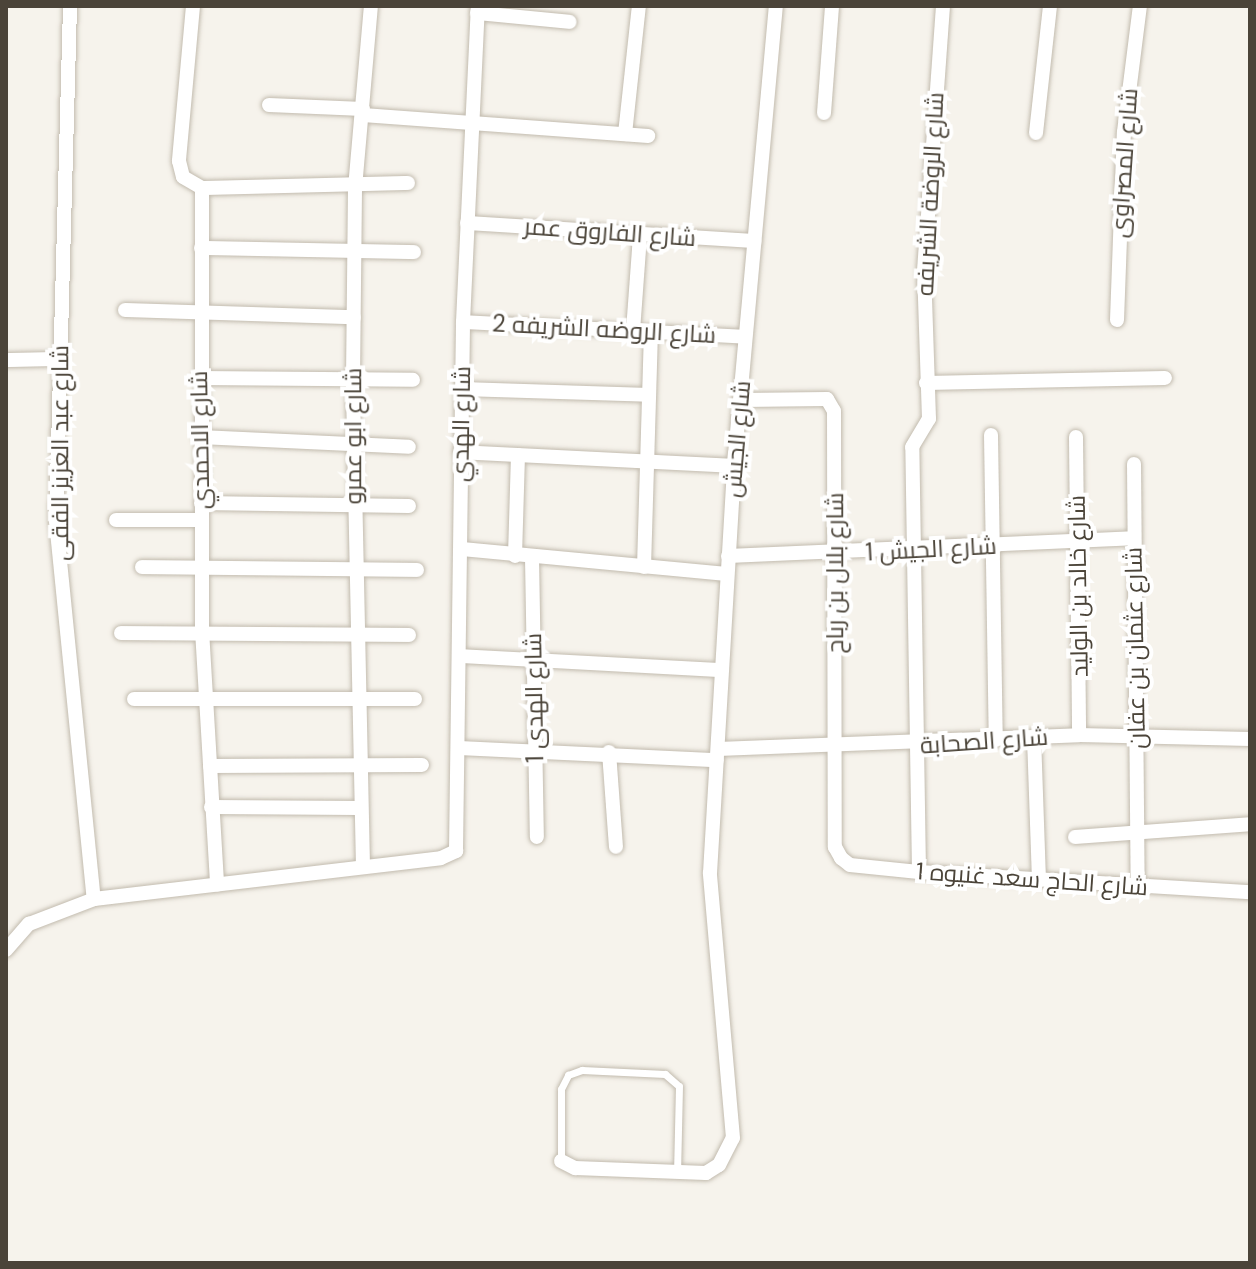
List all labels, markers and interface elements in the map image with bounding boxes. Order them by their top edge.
street label: شارع المصراوى [1104,87,1144,239]
street label: شارع الروضة الشريفه [910,91,950,297]
street label: شارع الفاروق عمر [523,212,697,252]
street label: شارع الروضه الشريفه 2 [491,309,717,349]
street label: شارع عبد العزيز الفقى [46,345,74,561]
street label: شارع الهدي [446,366,476,482]
street label: شارع ابو عمرو [339,368,367,504]
street label: شارع الاحمدي [184,370,216,510]
street label: شارع الجيش [718,379,756,499]
street label: شارع بلال بن رباح [821,492,849,654]
street label: شارع خالد بن الوليد [1062,495,1094,677]
street label: شارع الجيش 1 [865,531,997,567]
street label: شارع عثمان بن عفان [1119,547,1151,749]
street label: شارع الهدى 1 [518,633,550,763]
street label: شارع الصحابة [919,722,1049,760]
street label: شارع الحاج سعد غنيوه 1 [915,857,1149,901]

